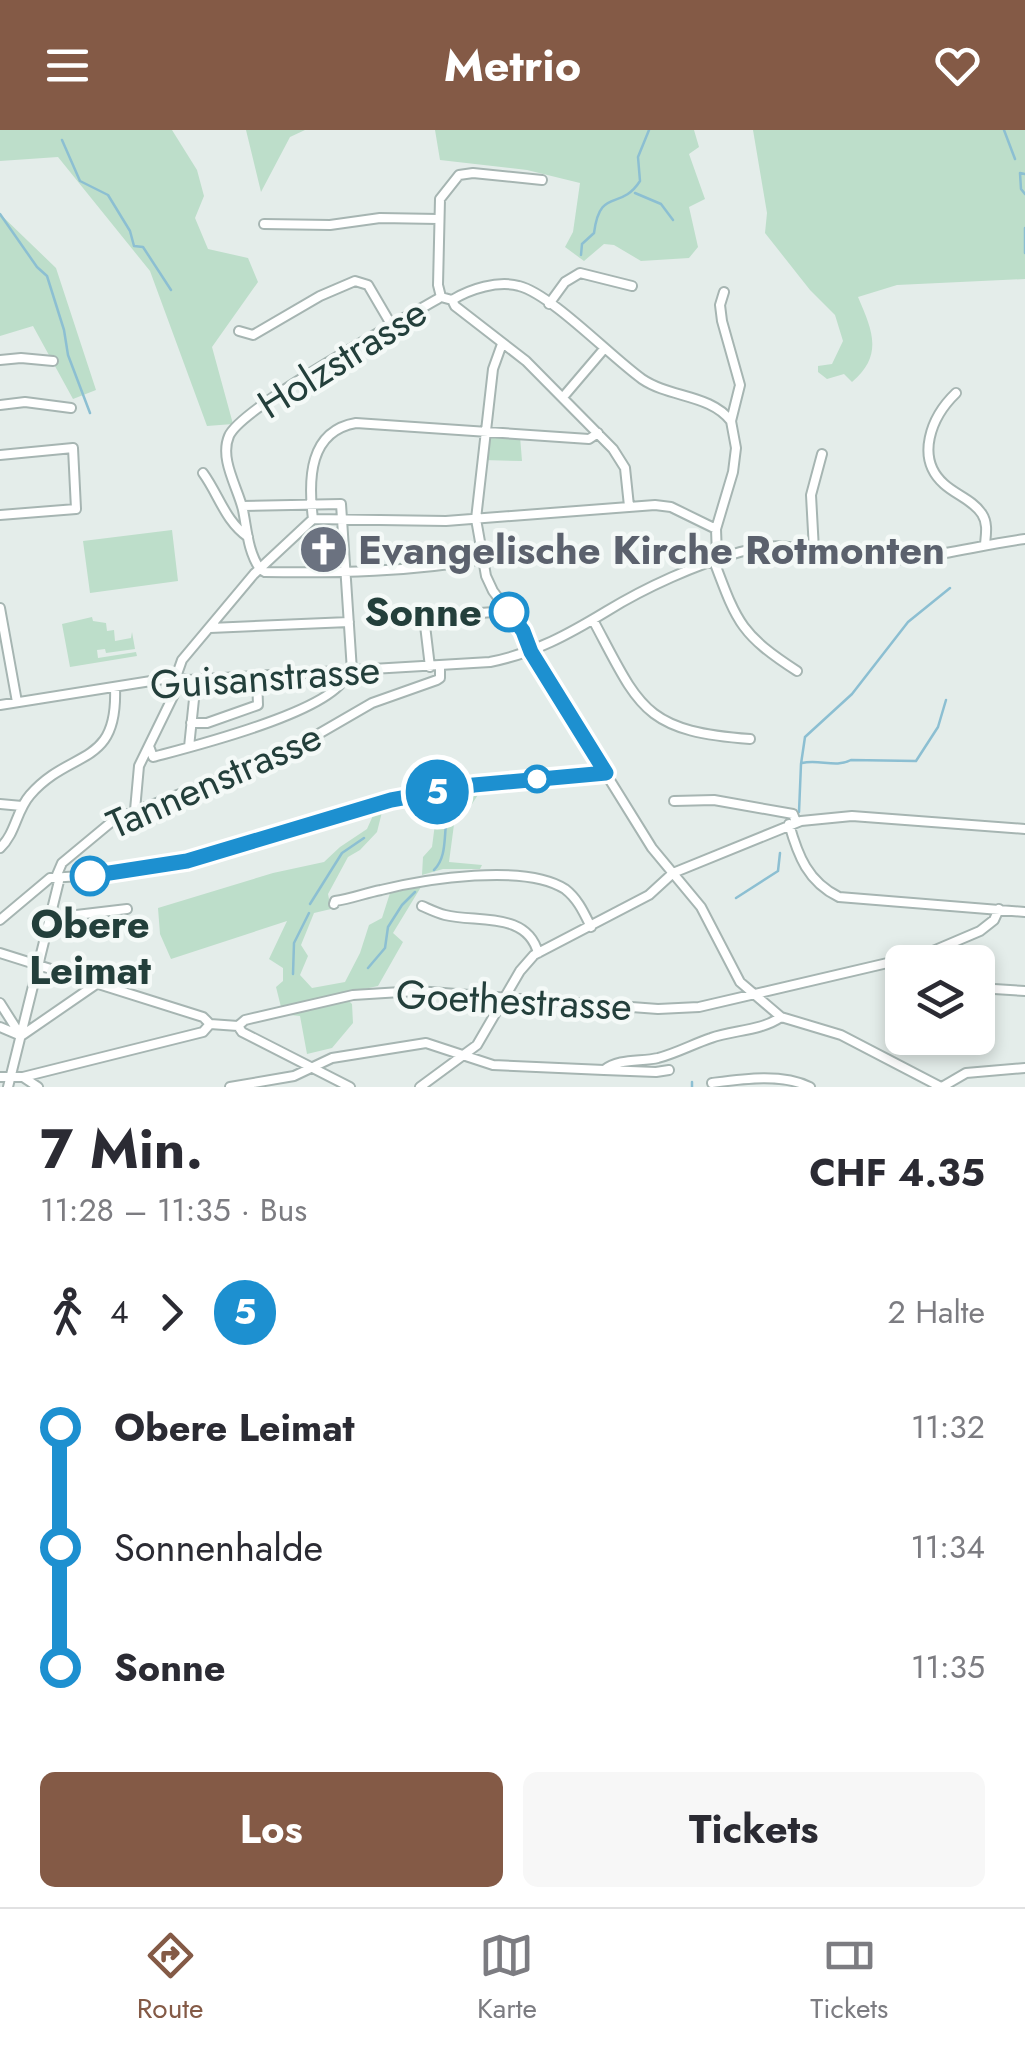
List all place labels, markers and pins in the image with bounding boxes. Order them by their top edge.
place label: Evangelische Kirche Rotmonten [358,521,945,579]
church icon: Evangelische Kirche Rotmonten [297,524,349,576]
place label: Sonne [364,583,482,641]
marker: Sonne [490,593,528,631]
unlabelled marker [524,766,550,792]
marker: Obere Leimat [71,857,109,895]
place label: Obere Leimat [29,895,151,999]

